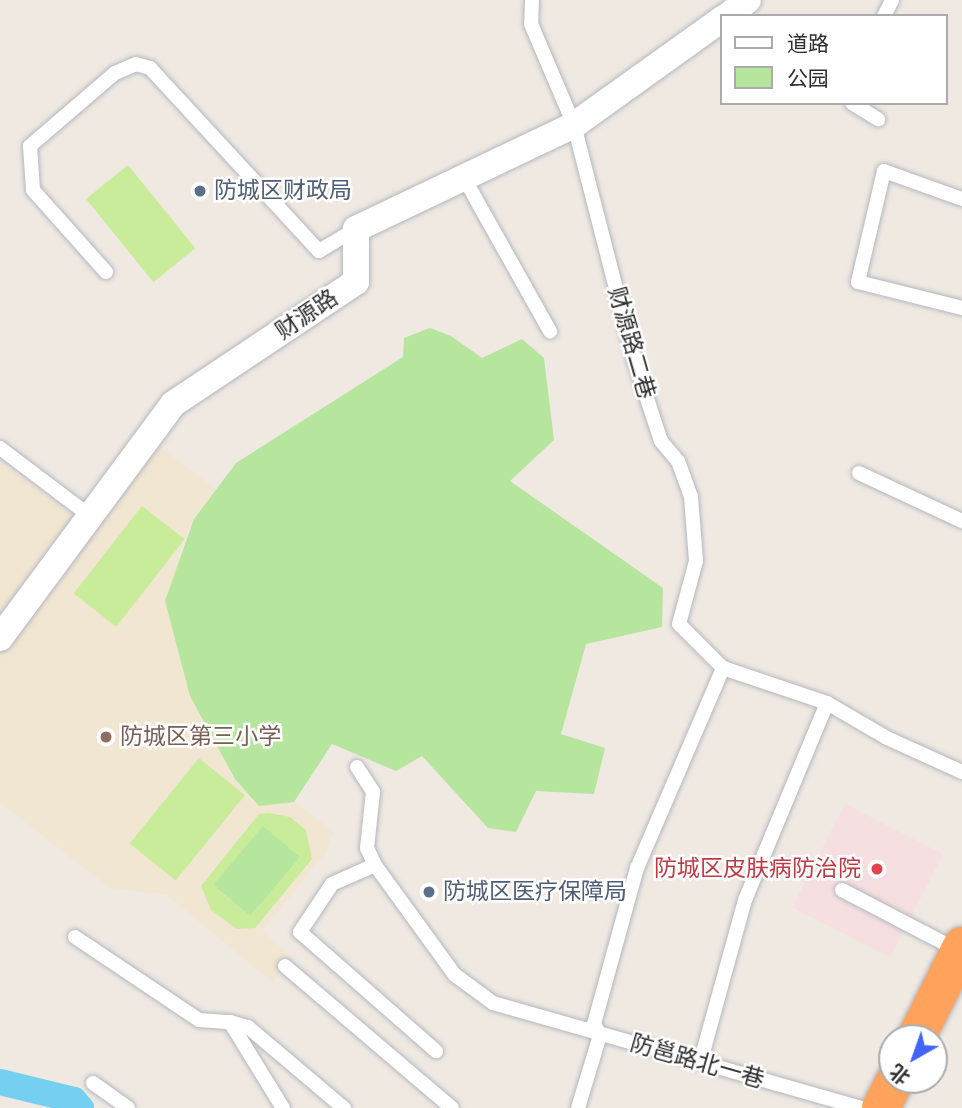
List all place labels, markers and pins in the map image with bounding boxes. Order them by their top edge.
place label: 防城区财政局 [214,177,352,205]
marker: 防城区财政局 [192,183,208,199]
place label: 防城区第三小学 [120,723,281,751]
marker: 防城区第三小学 [98,729,114,745]
place label: 防城区皮肤病防治院 [654,855,861,883]
marker: 防城区皮肤病防治院 [867,859,887,879]
place label: 防城区医疗保障局 [443,878,627,906]
marker: 防城区医疗保障局 [421,884,437,900]

